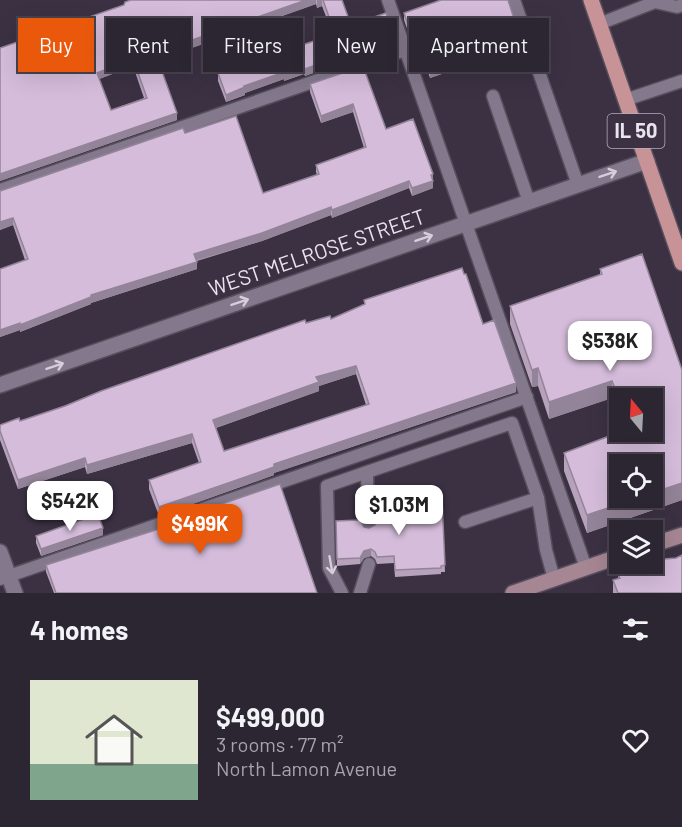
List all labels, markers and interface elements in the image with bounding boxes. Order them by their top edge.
chip: Buy [18,18,94,72]
chip: Rent [106,18,191,72]
chip: Filters [203,18,303,72]
chip: New [315,18,397,72]
chip: Apartment [409,18,549,72]
road number: IL 50 [608,114,664,148]
one-way arrow [598,168,617,179]
street label: WEST MELROSE STREET [205,203,428,300]
one-way arrow [414,232,433,243]
one-way arrow [230,296,249,307]
pin: $538K [568,321,652,372]
text: $538K [582,328,638,352]
one-way arrow [45,359,64,370]
north arrow [609,388,663,442]
map controls [609,388,663,574]
button: locate [609,454,663,508]
pin: $542K [28,481,112,532]
pin: $1.03M [350,485,448,536]
text: $542K [41,488,99,512]
text: $1.03M [369,492,429,516]
pin: $499K [158,504,242,555]
text: $499K [171,511,229,535]
button: layers [609,520,663,574]
one-way arrow [326,554,337,574]
icon: filters [619,613,652,646]
text: 4 homes [30,614,128,645]
text: $499,000 [216,701,325,732]
icon: home [78,704,150,776]
icon: heart [619,724,652,757]
text: 3 rooms · 77 m² [216,732,344,756]
text: North Lamon Avenue [216,756,397,780]

